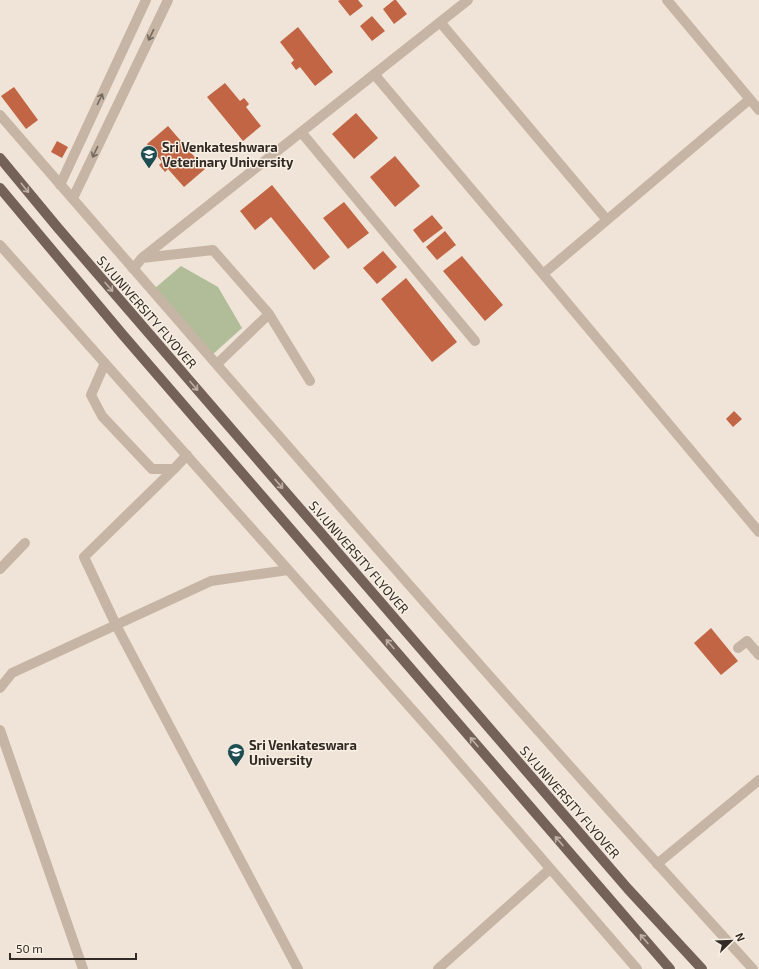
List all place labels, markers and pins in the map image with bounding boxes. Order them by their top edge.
place label: Sri Venkateshwara Veterinary University [162,139,294,170]
school or university icon: Sri Venkateshwara Veterinary University [139,144,159,169]
place label: Sri Venkateswara University [249,737,357,768]
school or university icon: Sri Venkateswara University [226,742,246,767]

